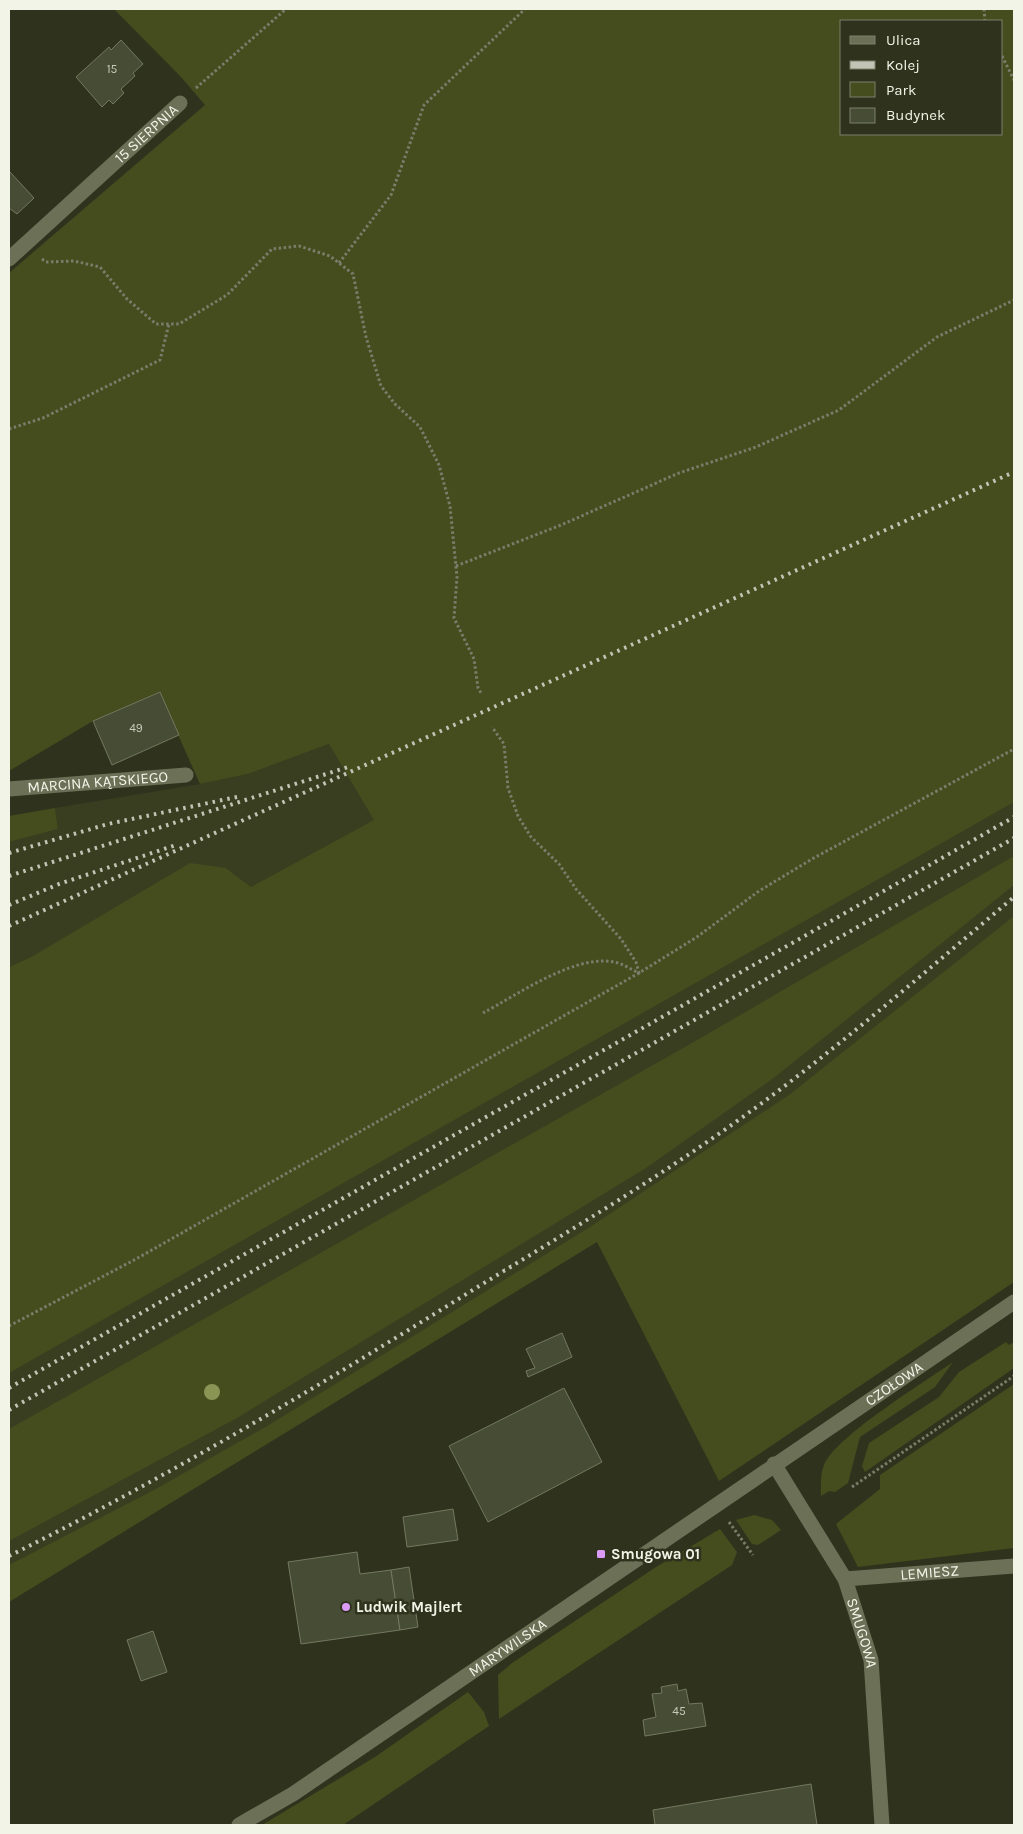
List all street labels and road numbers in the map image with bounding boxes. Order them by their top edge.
street label: 15 SIERPNIA [111,100,182,167]
street label: MARCINA KĄTSKIEGO [27,767,169,797]
street label: CZOŁOWA [862,1358,927,1410]
street label: LEMIESZ [900,1561,960,1584]
street label: SMUGOWA [843,1596,881,1669]
street label: MARYWILSKA [465,1615,550,1680]

